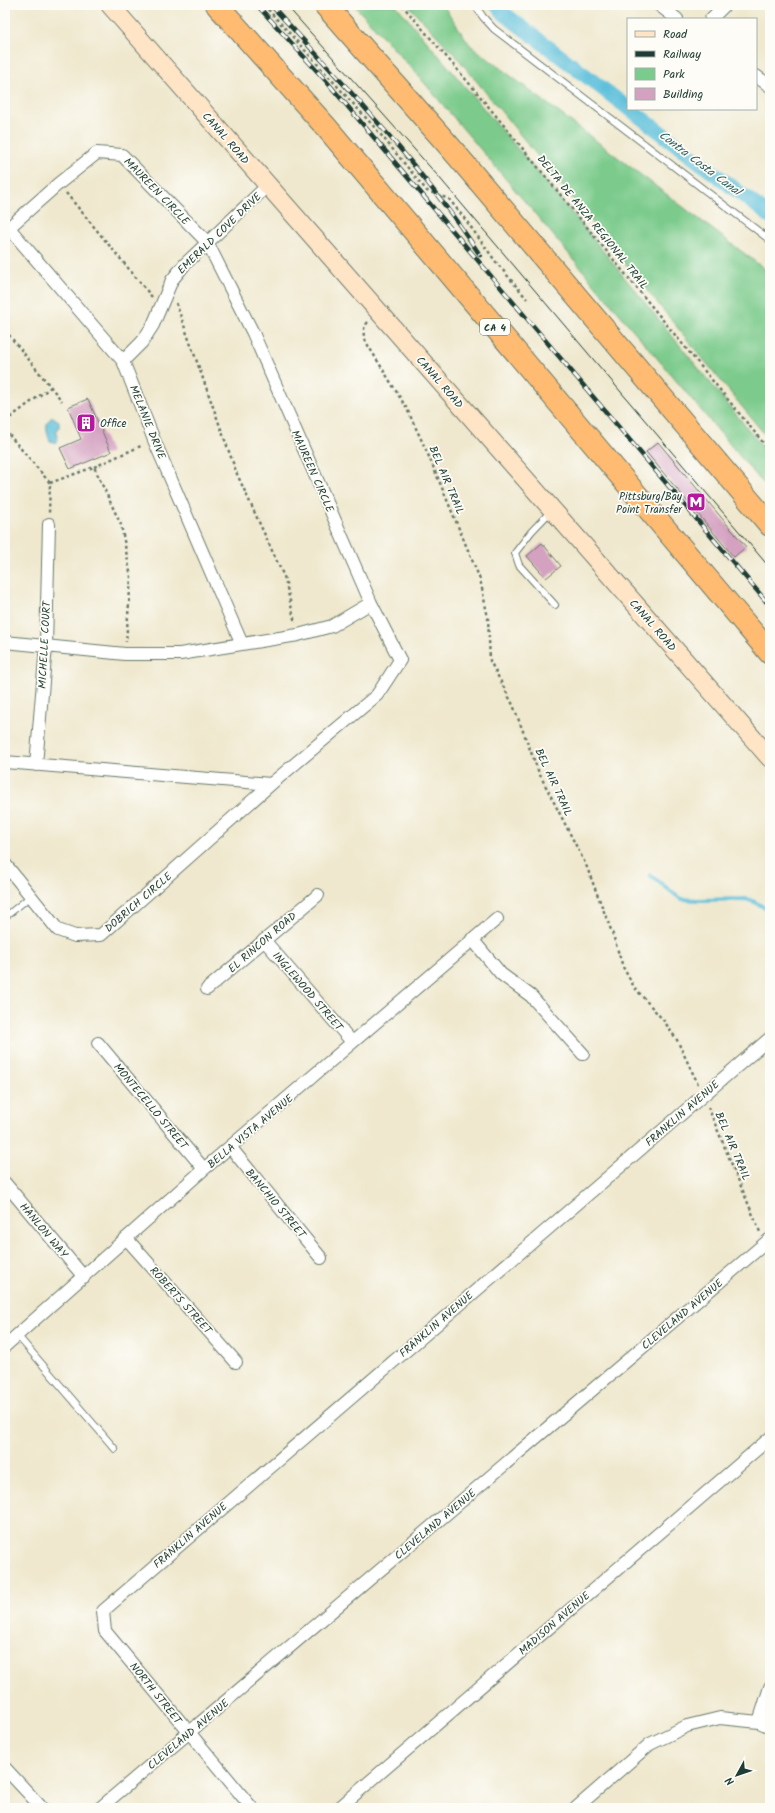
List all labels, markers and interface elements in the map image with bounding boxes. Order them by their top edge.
legend [627,18,757,110]
text: Road [663,25,688,44]
text: Railway [663,45,701,64]
text: Park [663,65,685,84]
text: Building [663,85,703,104]
street label: CANAL ROAD [197,108,253,169]
water label: Contra Costa Canal [655,126,746,202]
street label: DELTA DE ANZA REGIONAL TRAIL [532,151,652,294]
street label: MAUREEN CIRCLE [119,154,194,230]
street label: EMERALD COVE DRIVE [173,188,266,279]
road number: CA 4 [480,319,510,335]
street label: CANAL ROAD [411,352,467,413]
street label: MELANIE DRIVE [124,383,170,463]
building icon: Office [75,412,97,434]
place label: Office [100,415,127,433]
street label: MAUREEN CIRCLE [286,427,339,516]
street label: BEL AIR TRAIL [423,443,469,518]
place label: Pittsburg/Bay Point Transfer [616,488,683,519]
metro station icon: Pittsburg/Bay Point Transfer [685,491,707,513]
street label: CANAL ROAD [624,595,680,656]
street label: MICHELLE COURT [34,600,56,689]
street label: BEL AIR TRAIL [529,745,577,819]
street label: DOBRICH CIRCLE [101,868,177,937]
street label: EL RINCON ROAD [224,908,301,978]
street label: INGLEWOOD STREET [267,948,348,1036]
street label: MONTECELLO STREET [109,1059,193,1155]
street label: FRANKLIN AVENUE [641,1076,724,1151]
street label: BELLA VISTA AVENUE [203,1090,298,1173]
street label: BEL AIR TRAIL [709,1109,755,1184]
street label: BANCHIO STREET [241,1165,311,1243]
street label: HANLON WAY [15,1199,72,1263]
street label: ROBERTS STREET [145,1263,216,1340]
street label: CLEVELAND AVENUE [638,1275,728,1355]
street label: FRANKLIN AVENUE [395,1287,478,1362]
street label: CLEVELAND AVENUE [391,1485,481,1565]
street label: FRANKLIN AVENUE [149,1498,232,1573]
street label: MADISON AVENUE [515,1587,595,1660]
street label: NORTH STREET [125,1659,187,1729]
street label: CLEVELAND AVENUE [144,1695,234,1775]
north arrow [717,1755,757,1795]
text: N [721,1772,739,1789]

